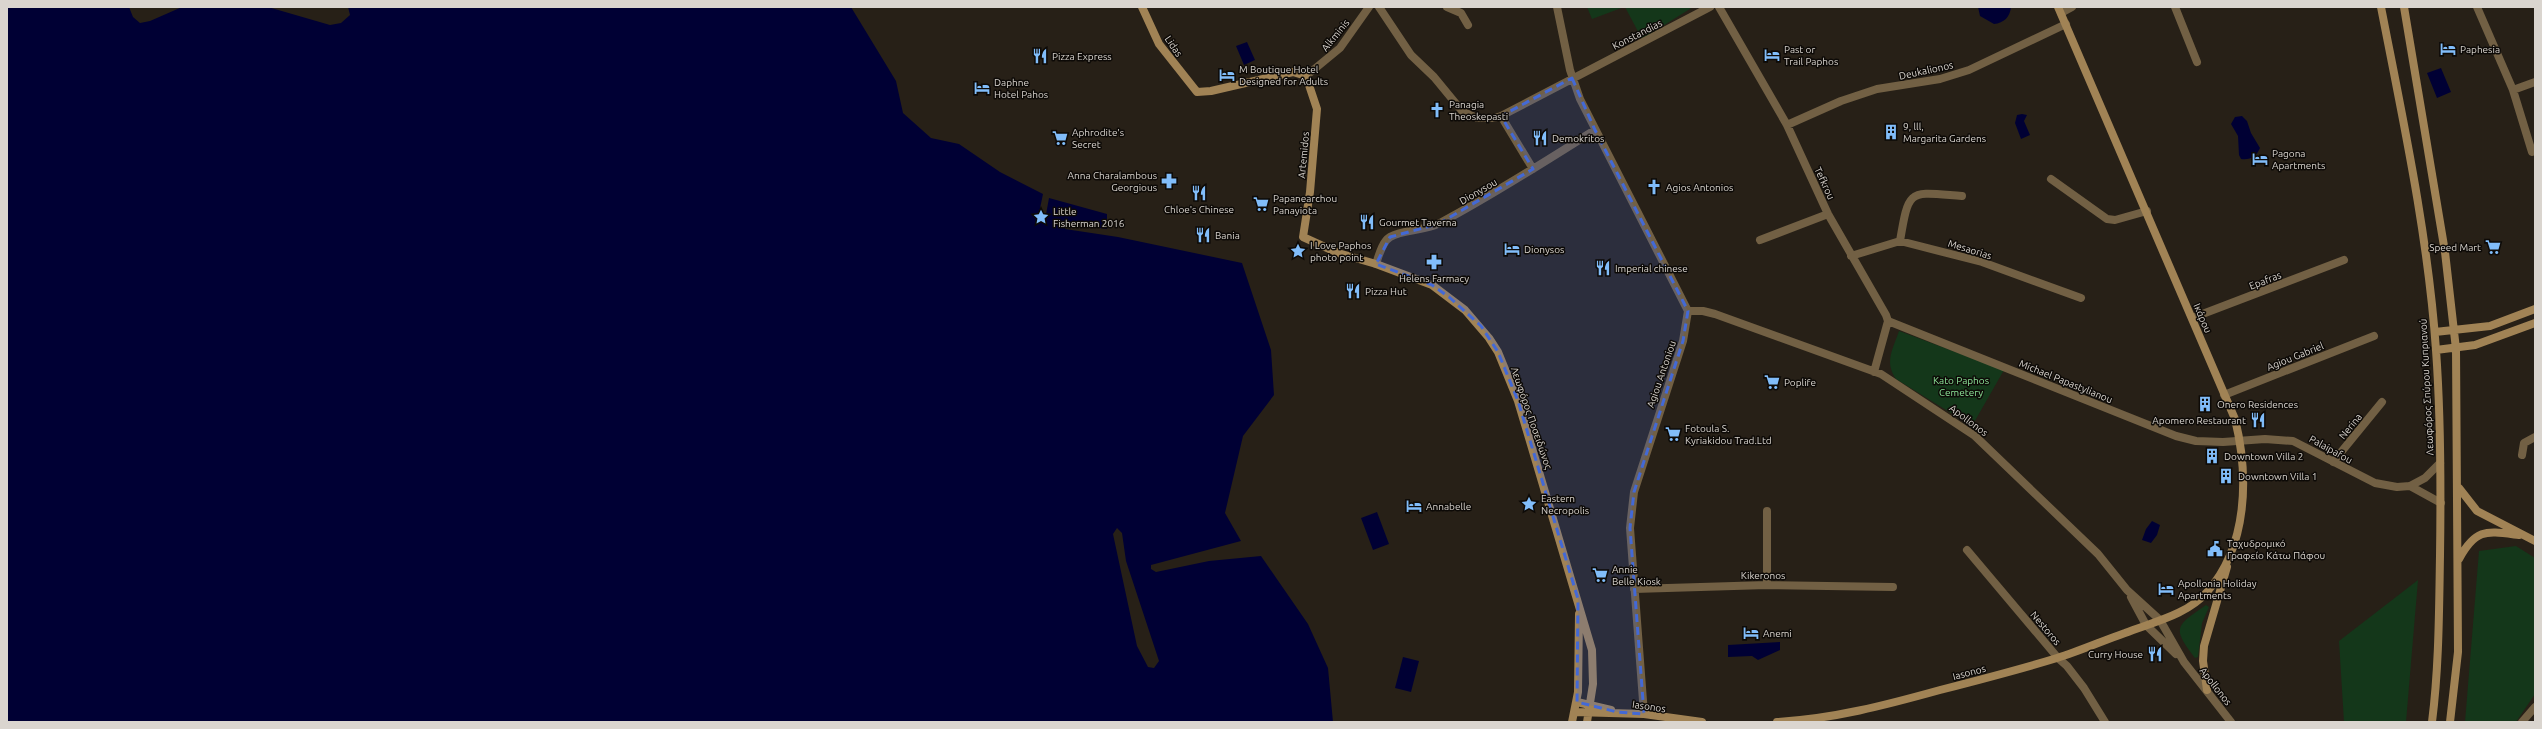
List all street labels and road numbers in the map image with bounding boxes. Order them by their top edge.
street label: Alkminis [1319,17,1352,53]
street label: Konstandias [1610,17,1664,52]
street label: Lidas [1163,34,1185,59]
street label: Deukalionos [1898,59,1954,82]
street label: Artemidos [1296,131,1311,179]
street label: Tefkrou [1812,165,1837,201]
street label: Dionysou [1457,176,1499,207]
street label: Mesaorias [1947,238,1993,261]
street label: Epafras [2247,269,2283,292]
street label: Ικάρου [2191,302,2214,335]
street label: Λεωφόρος Σπύρου Κυπριανού [2417,318,2436,456]
street label: Agiou Antoniou [1645,339,1678,409]
street label: Agiou Gabriel [2265,340,2326,373]
street label: Michael Papastylianou [2018,358,2114,405]
street label: Λεωφόρος Ποσειδώνος [1509,365,1554,471]
street label: Apollonos [1947,402,1990,438]
street label: Nerina [2337,411,2364,441]
street label: Palaipafou [2307,433,2354,466]
street label: Kikeronos [1741,570,1785,581]
street label: Nestoros [2028,609,2063,647]
street label: Iasonos [1951,663,1987,682]
street label: Apollonos [2197,665,2234,708]
street label: Iasonos [1631,699,1666,714]

